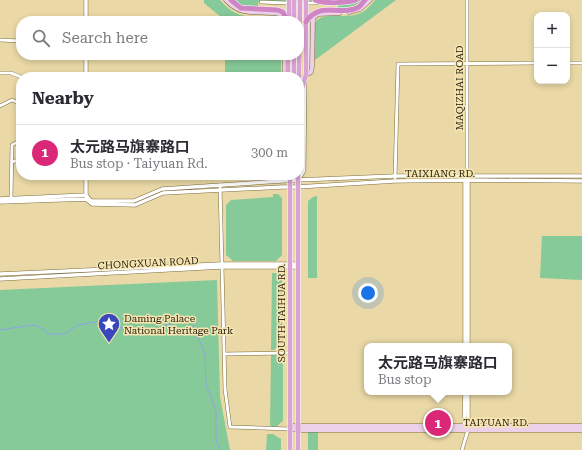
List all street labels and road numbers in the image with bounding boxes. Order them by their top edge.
street label: MAQIZHAI ROAD [454,45,465,131]
street label: TAIXIANG RD. [405,168,475,179]
street label: CHONGXUAN ROAD [97,255,199,271]
street label: SOUTH TAIHUA RD. [276,264,287,362]
street label: TAIYUAN RD. [463,417,529,428]

